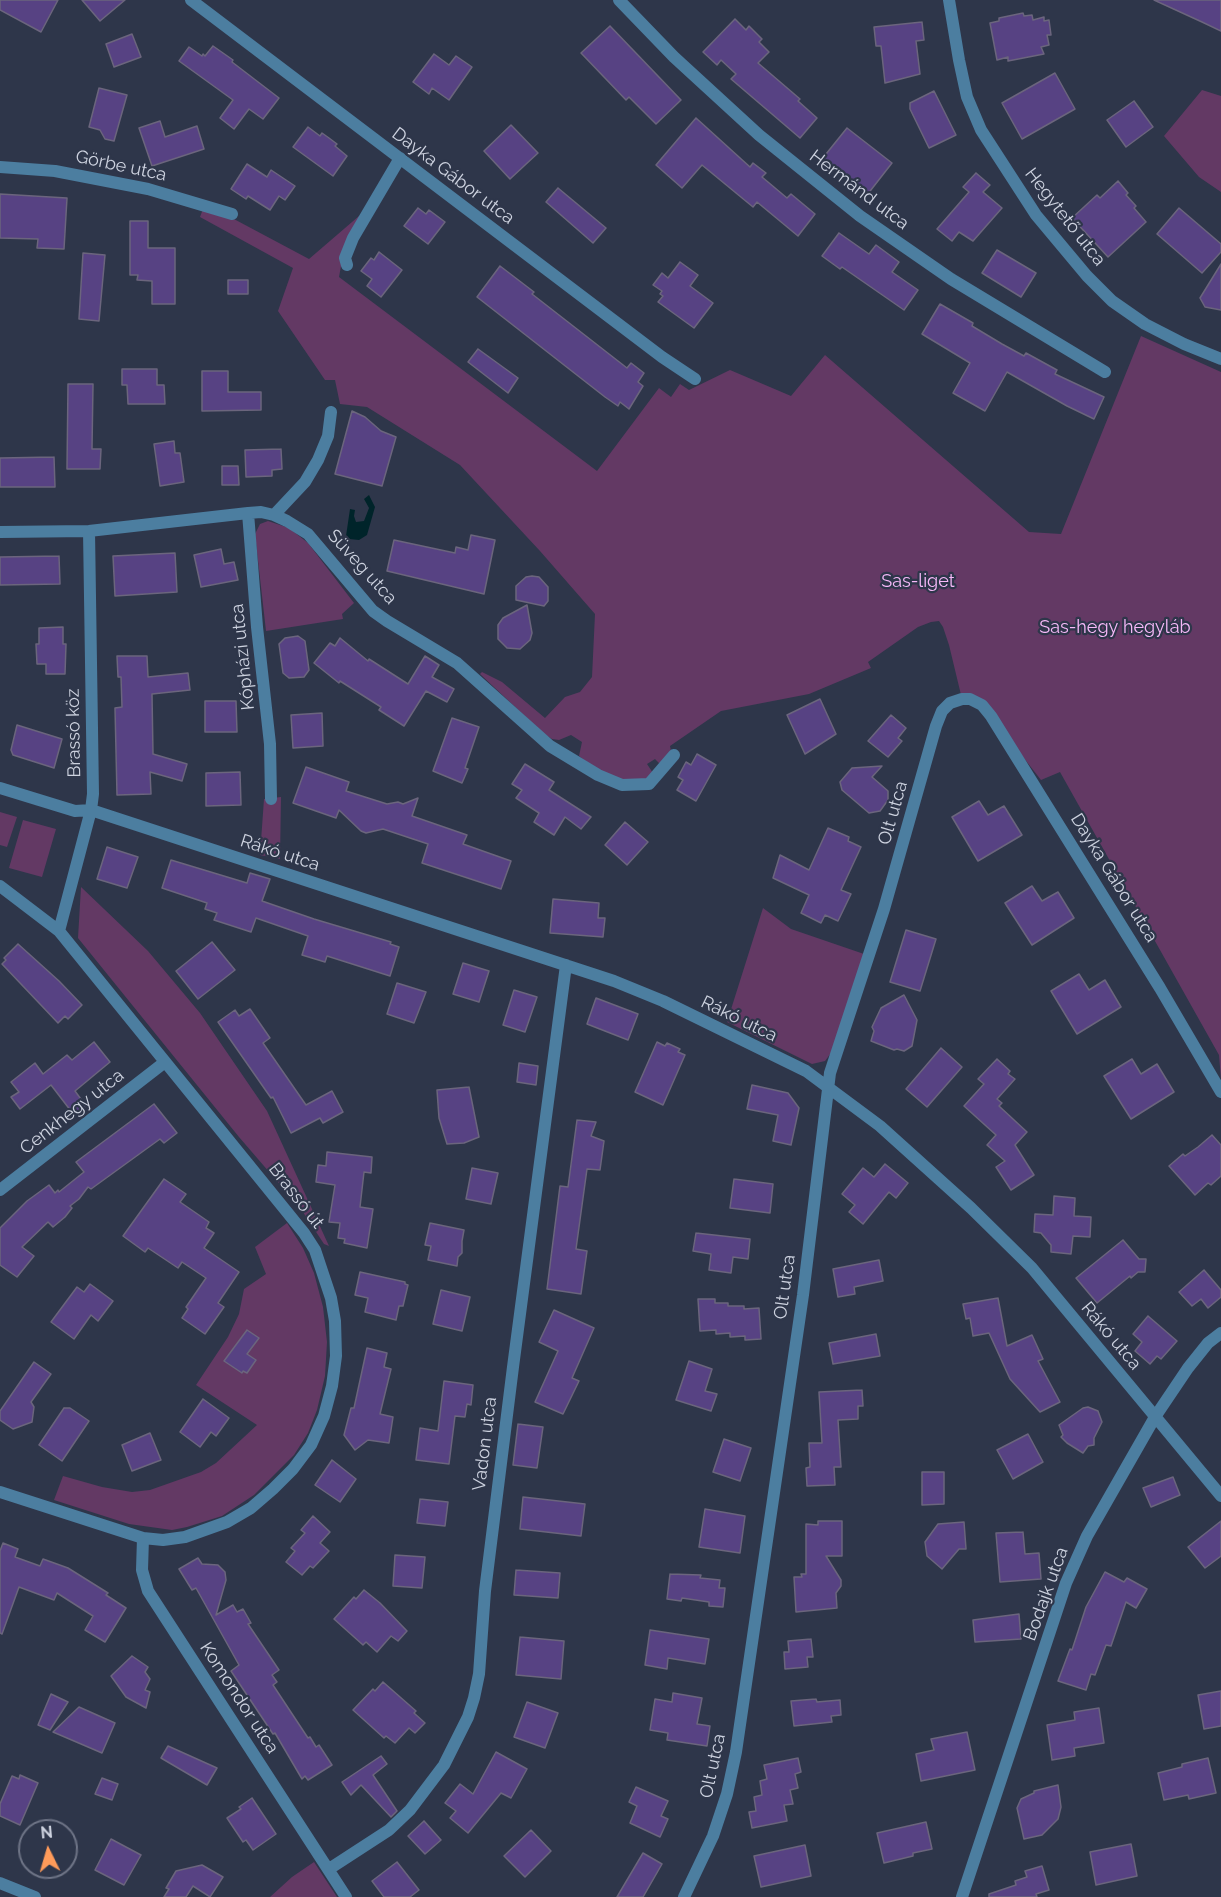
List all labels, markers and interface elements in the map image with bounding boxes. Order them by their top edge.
street label: Dayka Gábor utca [388,123,518,229]
street label: Görbe utca [74,146,168,186]
street label: Hermánd utca [805,146,913,234]
street label: Hegytető utca [1020,164,1110,270]
street label: Süveg utca [323,525,401,609]
park label: Sas-liget [881,571,955,593]
street label: Kópházi utca [227,603,259,711]
park label: Sas-hegy hegyláb [1039,617,1191,639]
street label: Brassó köz [62,688,86,778]
street label: Olt utca [874,779,912,847]
street label: Dayka Gábor utca [1066,810,1162,946]
street label: Rákó utca [238,830,322,876]
street label: Rákó utca [697,991,781,1047]
street label: Cenkhegy utca [16,1065,128,1159]
street label: Brassó út [264,1159,328,1233]
street label: Olt utca [770,1253,800,1321]
street label: Rákó utca [1076,1298,1146,1374]
street label: Vadon utca [469,1396,501,1492]
street label: Bodajk utca [1019,1544,1073,1644]
street label: Komondor utca [195,1638,283,1758]
street label: Olt utca [696,1732,730,1800]
north arrow [18,1819,78,1879]
text: N [40,1823,53,1843]

